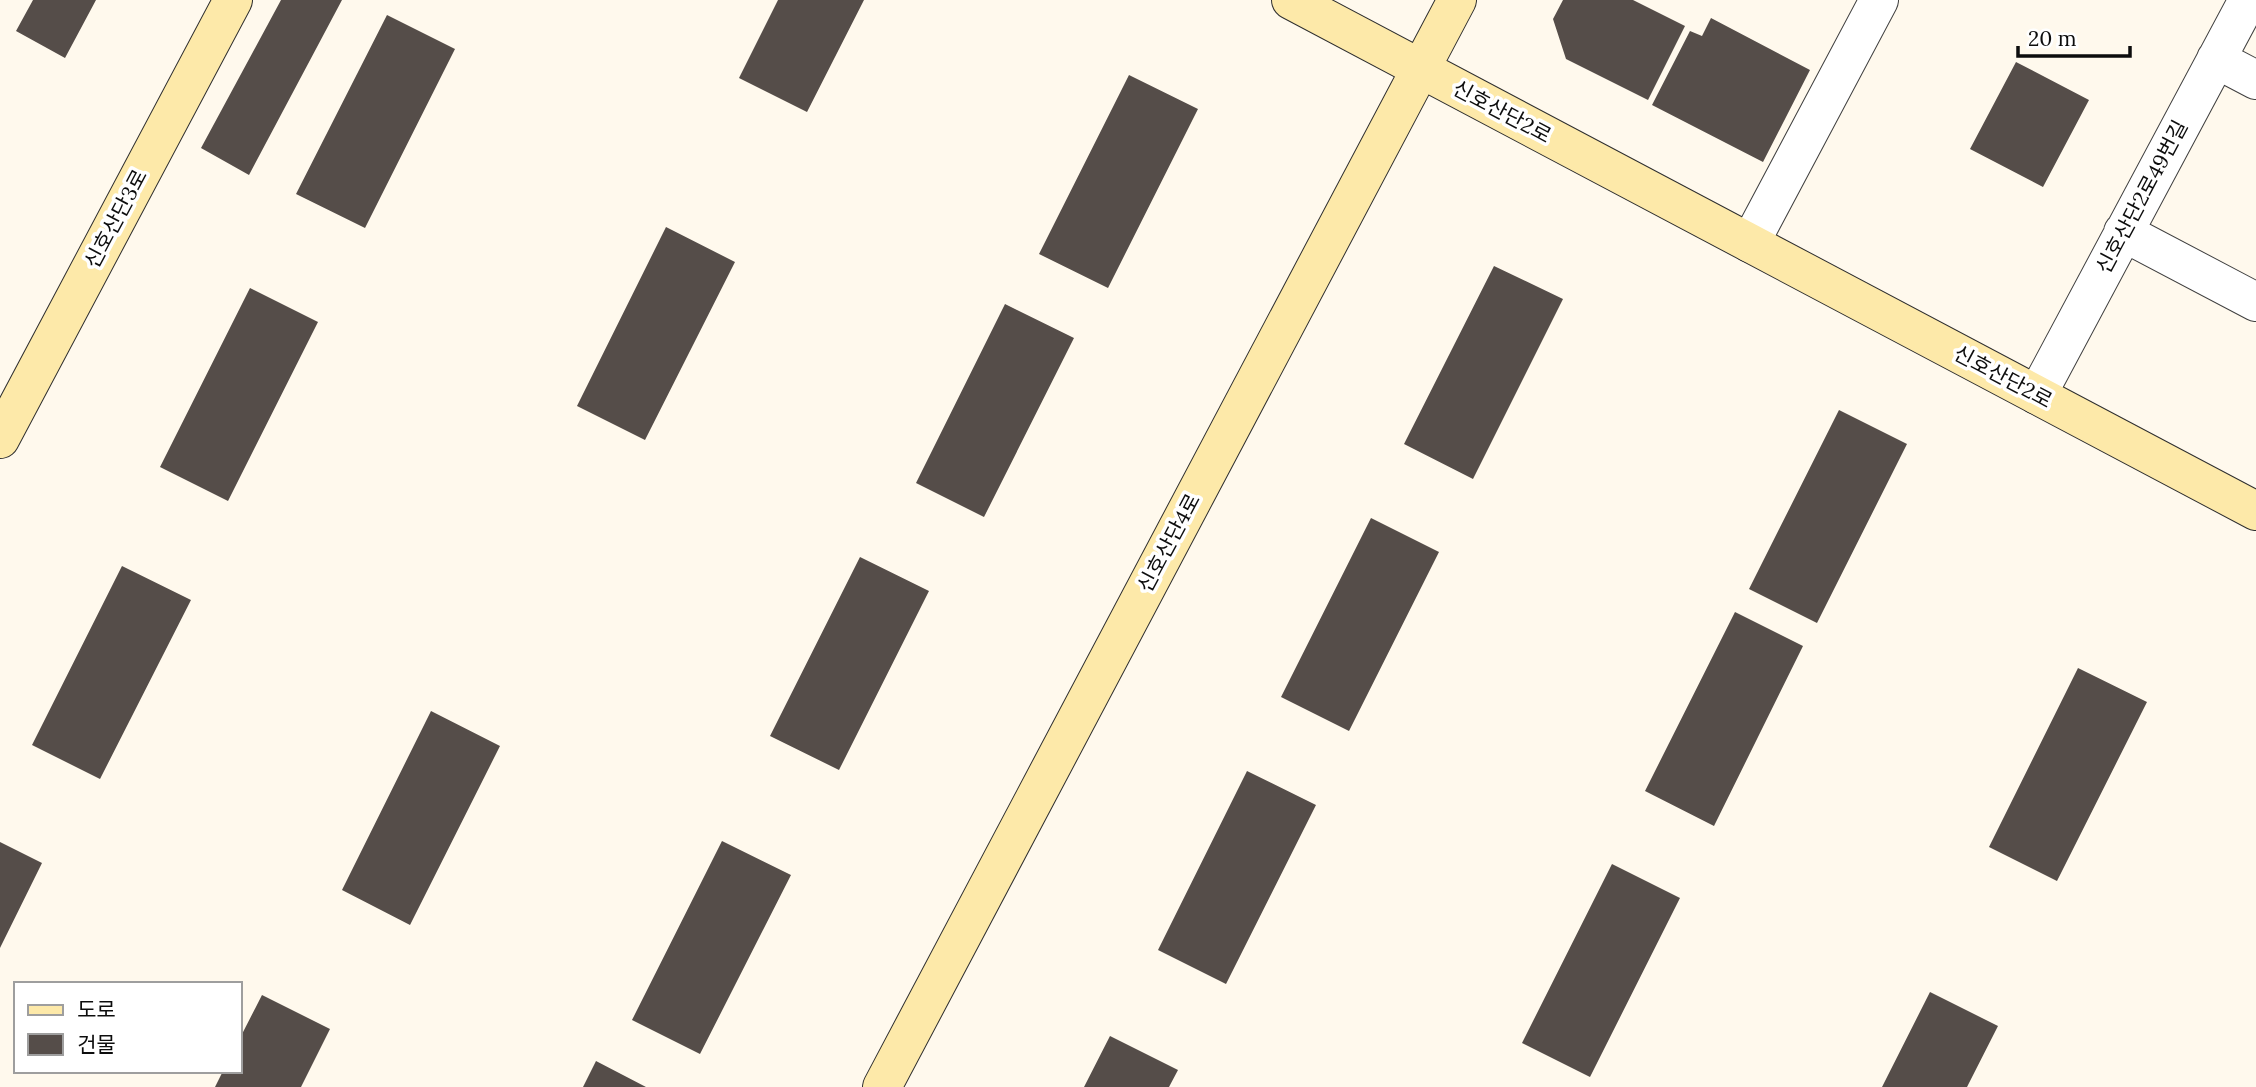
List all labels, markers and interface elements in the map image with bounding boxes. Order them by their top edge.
scale bar [2018,14,2130,58]
text: 20 m [2028,25,2077,52]
street label: 신호산단2로 [1448,74,1556,149]
street label: 신호산단2로49번길 [2090,115,2193,278]
street label: 신호산단3로 [78,165,153,273]
street label: 신호산단2로 [1949,339,2057,414]
street label: 신호산단4로 [1131,489,1206,597]
legend [14,982,242,1073]
text: 도로 [77,996,116,1023]
text: 건물 [77,1031,116,1058]

